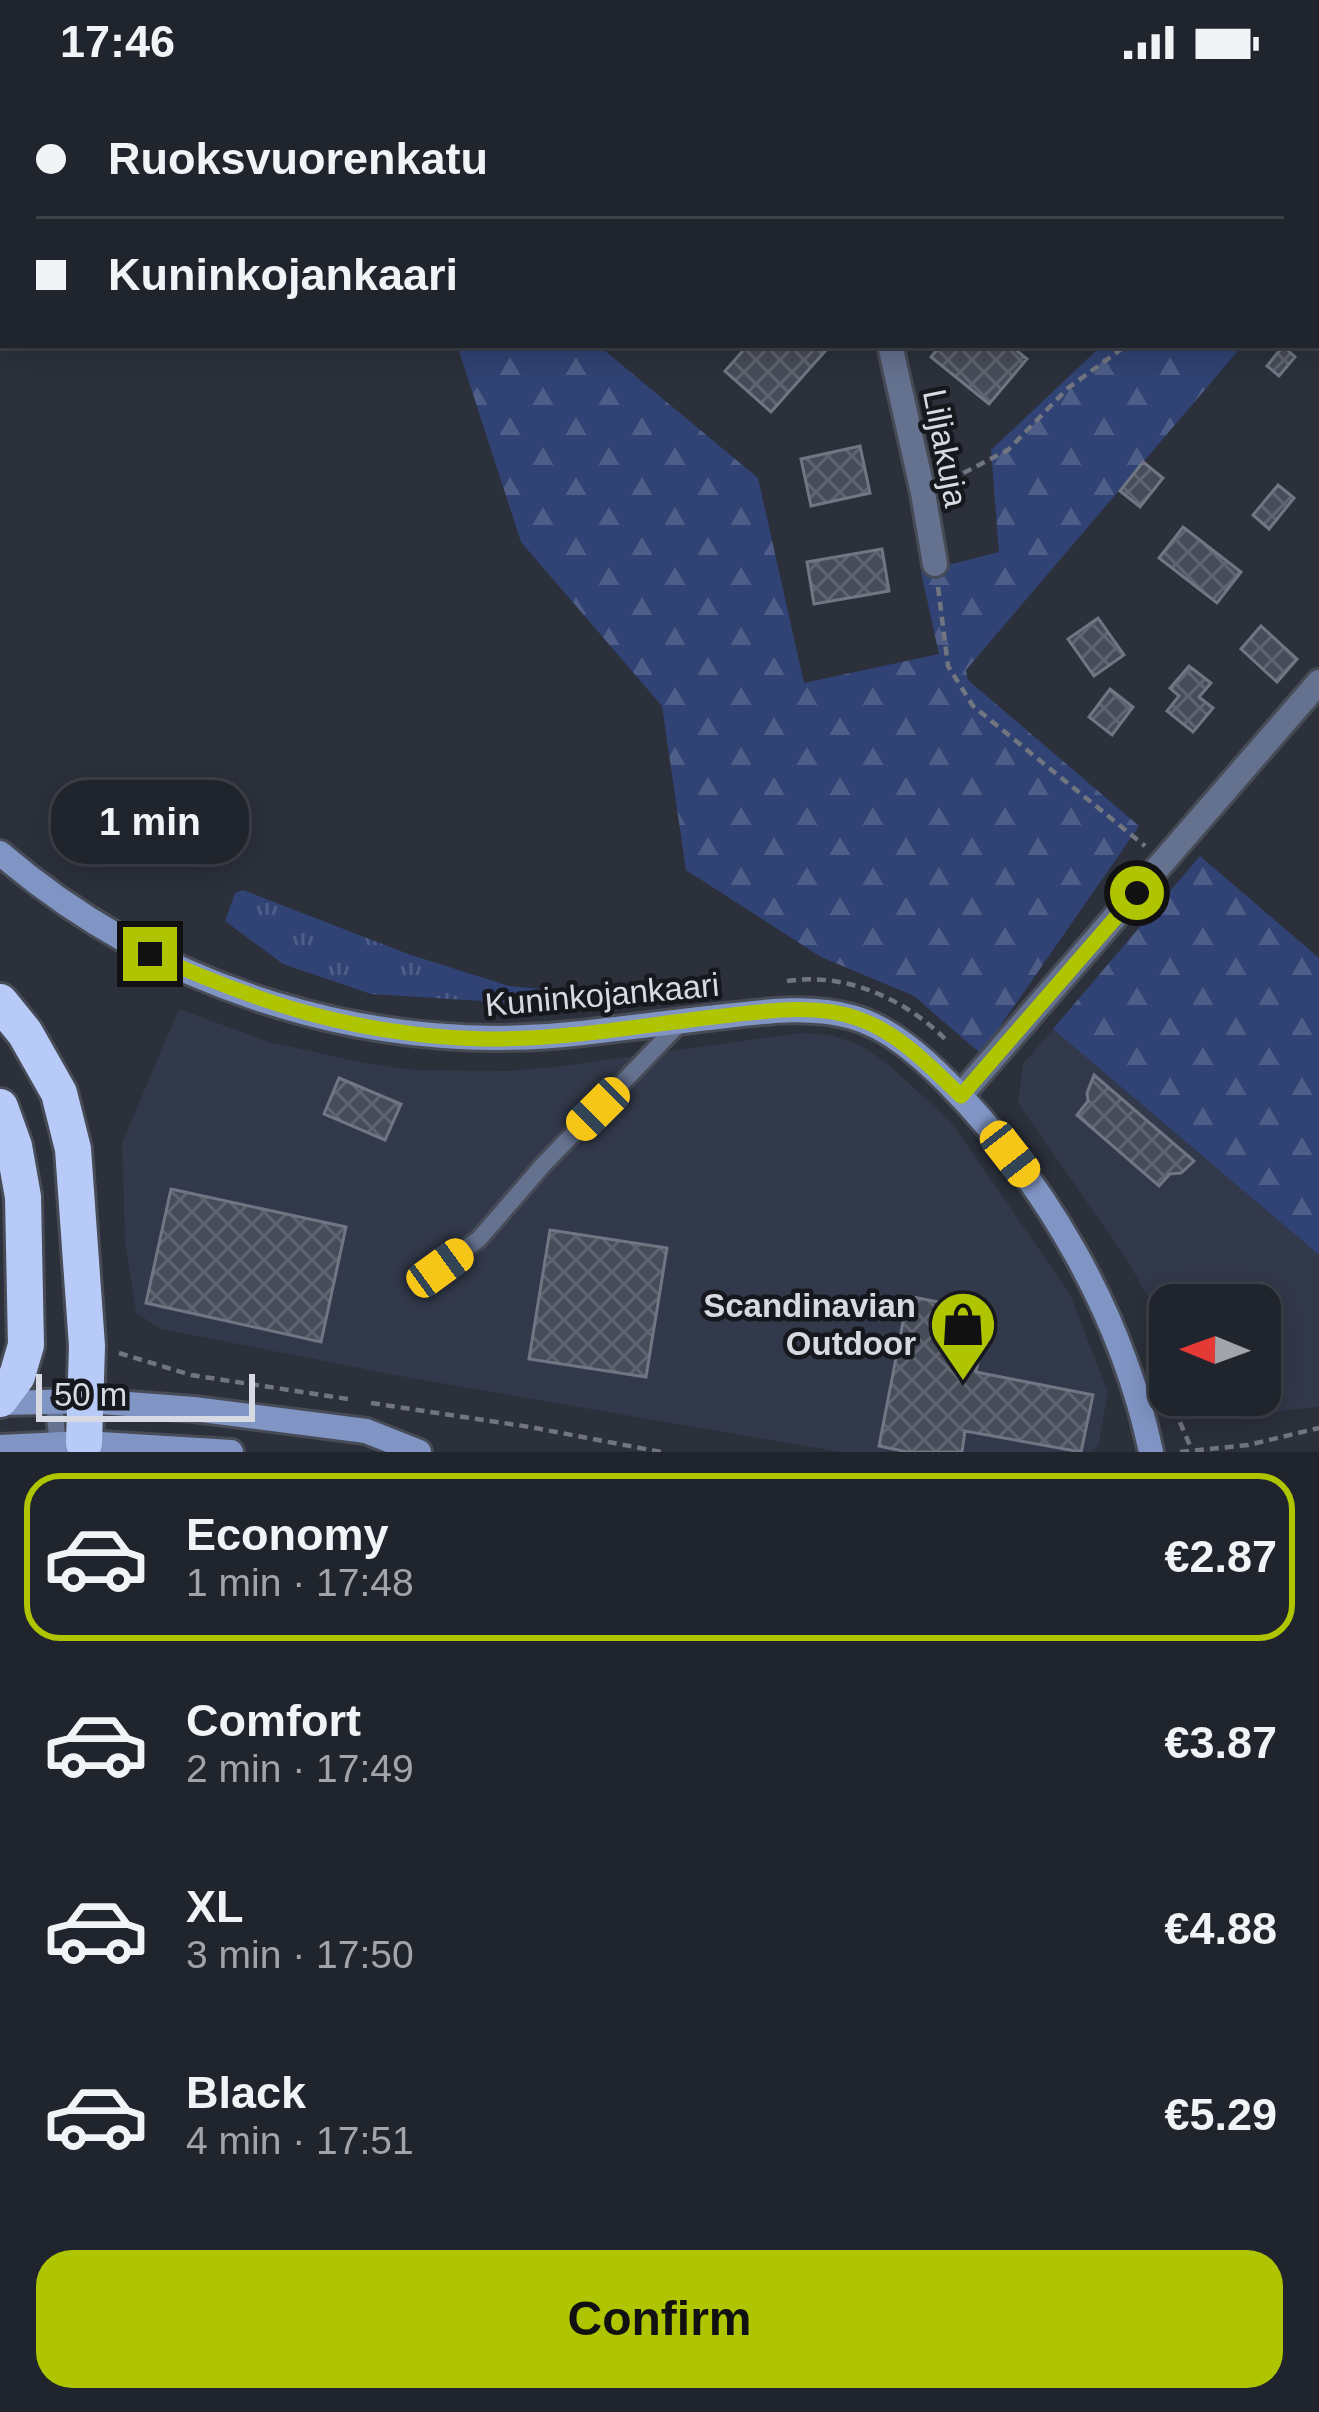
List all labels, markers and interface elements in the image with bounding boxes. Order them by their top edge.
text: 17:46 [60,16,175,67]
text: Ruoksvuorenkatu [108,133,488,184]
text: Kuninkojankaari [108,249,458,300]
street label: Liljakuja [916,386,975,511]
callout: 1 min [51,780,249,864]
text: 1 min [99,800,201,843]
route start [1110,866,1164,920]
route end [123,927,177,981]
street label: Kuninkojankaari [483,966,721,1023]
car [560,1071,636,1147]
car [974,1115,1046,1193]
car [400,1232,480,1304]
north arrow [1149,1284,1281,1416]
map controls [1149,1284,1281,1416]
place label: Scandinavian Outdoor [703,1287,916,1362]
shop icon: Scandinavian Outdoor [928,1289,998,1383]
scale bar [36,1368,255,1421]
text: 50 m [54,1376,127,1413]
icon: car [42,1503,150,1611]
text: Economy [186,1509,389,1560]
text: €2.87 [1164,1531,1277,1582]
text: 1 min · 17:48 [186,1561,414,1604]
icon: car [42,1689,150,1797]
text: Comfort [186,1695,361,1746]
text: €3.87 [1164,1717,1277,1768]
text: 2 min · 17:49 [186,1747,414,1790]
icon: car [42,1875,150,1983]
text: XL [186,1881,244,1932]
text: €4.88 [1164,1903,1277,1954]
text: 3 min · 17:50 [186,1933,414,1976]
icon: car [42,2061,150,2169]
text: Black [186,2067,306,2118]
text: €5.29 [1164,2089,1277,2140]
text: 4 min · 17:51 [186,2119,414,2162]
button: Confirm [36,2250,1283,2388]

